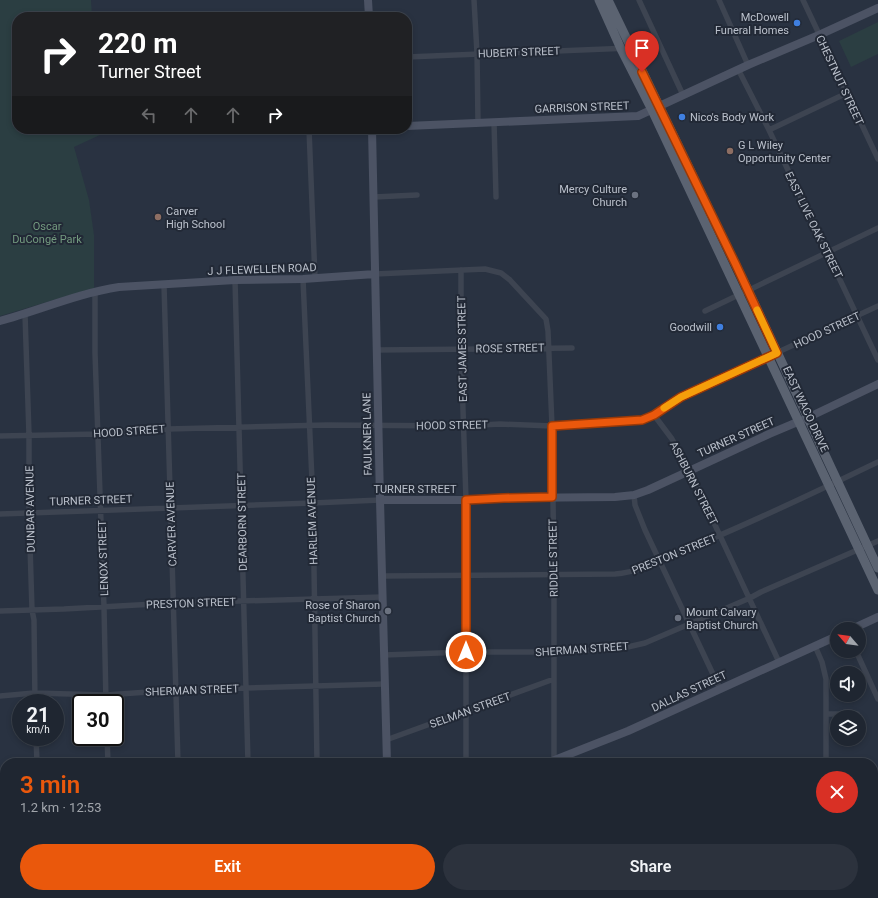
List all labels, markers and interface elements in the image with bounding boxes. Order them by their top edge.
place label: McDowell Funeral Homes [715,11,789,37]
marker: McDowell Funeral Homes [792,18,802,28]
text: 220 m [98,27,177,60]
icon: right [32,28,84,80]
pin [625,31,659,72]
street label: CHESTNUT STREET [813,33,866,128]
icon: arrive [631,37,653,59]
street label: HUBERT STREET [478,45,561,60]
text: Turner Street [98,61,201,82]
street label: GARRISON STREET [534,99,630,116]
icon: left [138,104,160,126]
icon: ahead [180,104,202,126]
icon: ahead [222,104,244,126]
icon: right [264,104,286,126]
place label: Nico's Body Work [690,111,775,124]
marker: Nico's Body Work [677,112,687,122]
place label: G L Wiley Opportunity Center [738,139,831,165]
marker: G L Wiley Opportunity Center [725,146,735,156]
street label: EAST LIVE OAK STREET [782,170,845,281]
place label: Mercy Culture Church [559,183,627,209]
marker: Mercy Culture Church [630,190,640,200]
place label: Carver High School [166,205,225,231]
marker: Carver High School [153,212,163,222]
park label: Oscar DuCongé Park [12,220,82,246]
street label: J J FLEWELLEN ROAD [207,261,317,278]
street label: EAST JAMES STREET [455,295,470,402]
street label: HOOD STREET [792,309,863,352]
place label: Goodwill [669,321,712,334]
marker: Goodwill [715,322,725,332]
street label: ROSE STREET [475,341,545,356]
street label: EAST WACO DRIVE [780,364,831,454]
street label: FAULKNER LANE [360,392,375,476]
street label: TURNER STREET [696,414,777,460]
street label: HOOD STREET [416,418,489,433]
street label: HOOD STREET [93,422,166,440]
street label: ASHBURN STREET [667,439,720,528]
street label: DUNBAR AVENUE [23,465,38,553]
street label: DEARBORN STREET [235,472,250,571]
street label: HARLEM AVENUE [304,477,321,565]
street label: CARVER AVENUE [164,481,179,567]
street label: TURNER STREET [373,483,457,496]
street label: TURNER STREET [49,493,133,508]
street label: RIDDLE STREET [546,518,561,597]
street label: LENOX STREET [96,519,111,596]
street label: PRESTON STREET [630,531,719,577]
street label: PRESTON STREET [146,595,237,612]
place label: Rose of Sharon Baptist Church [305,599,380,625]
marker: Rose of Sharon Baptist Church [383,606,393,616]
place label: Mount Calvary Baptist Church [686,606,758,632]
marker: Mount Calvary Baptist Church [673,613,683,623]
north arrow [830,622,866,658]
map controls [830,622,866,746]
position arrow [445,631,487,673]
street label: SHERMAN STREET [535,640,630,659]
button: sound [830,666,866,702]
street label: DALLAS STREET [649,668,729,715]
street label: SHERMAN STREET [145,682,240,699]
street label: SELMAN STREET [428,690,513,731]
speed limit sign: 30 [72,694,124,746]
text: 21 [27,703,49,727]
button: layers [830,710,866,746]
text: km/h [26,724,50,735]
text: 3 min [20,771,80,799]
button: close [816,771,858,813]
text: 1.2 km · 12:53 [20,800,101,815]
button: Exit [20,844,435,890]
button: Share [443,844,858,890]

